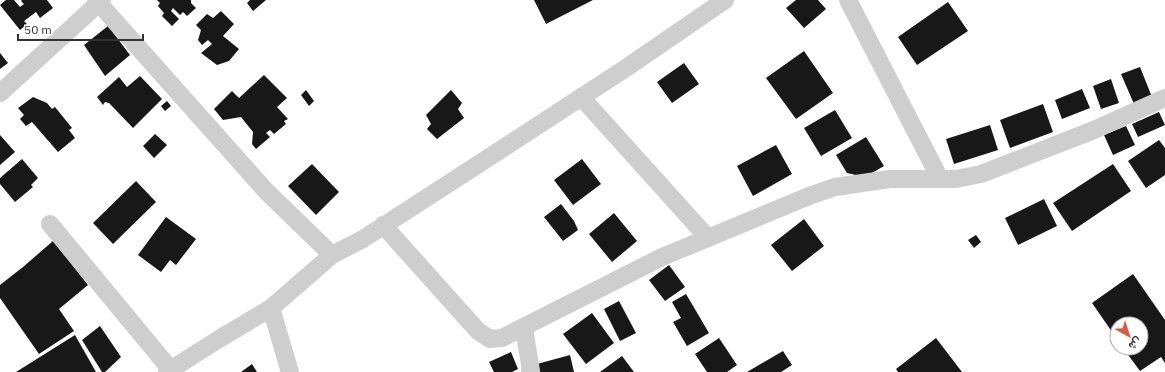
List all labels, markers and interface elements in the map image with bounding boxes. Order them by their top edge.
scale bar [18,16,143,42]
text: 50 m [24,22,52,37]
north arrow [1109,316,1149,356]
text: ش [1126,334,1145,353]

